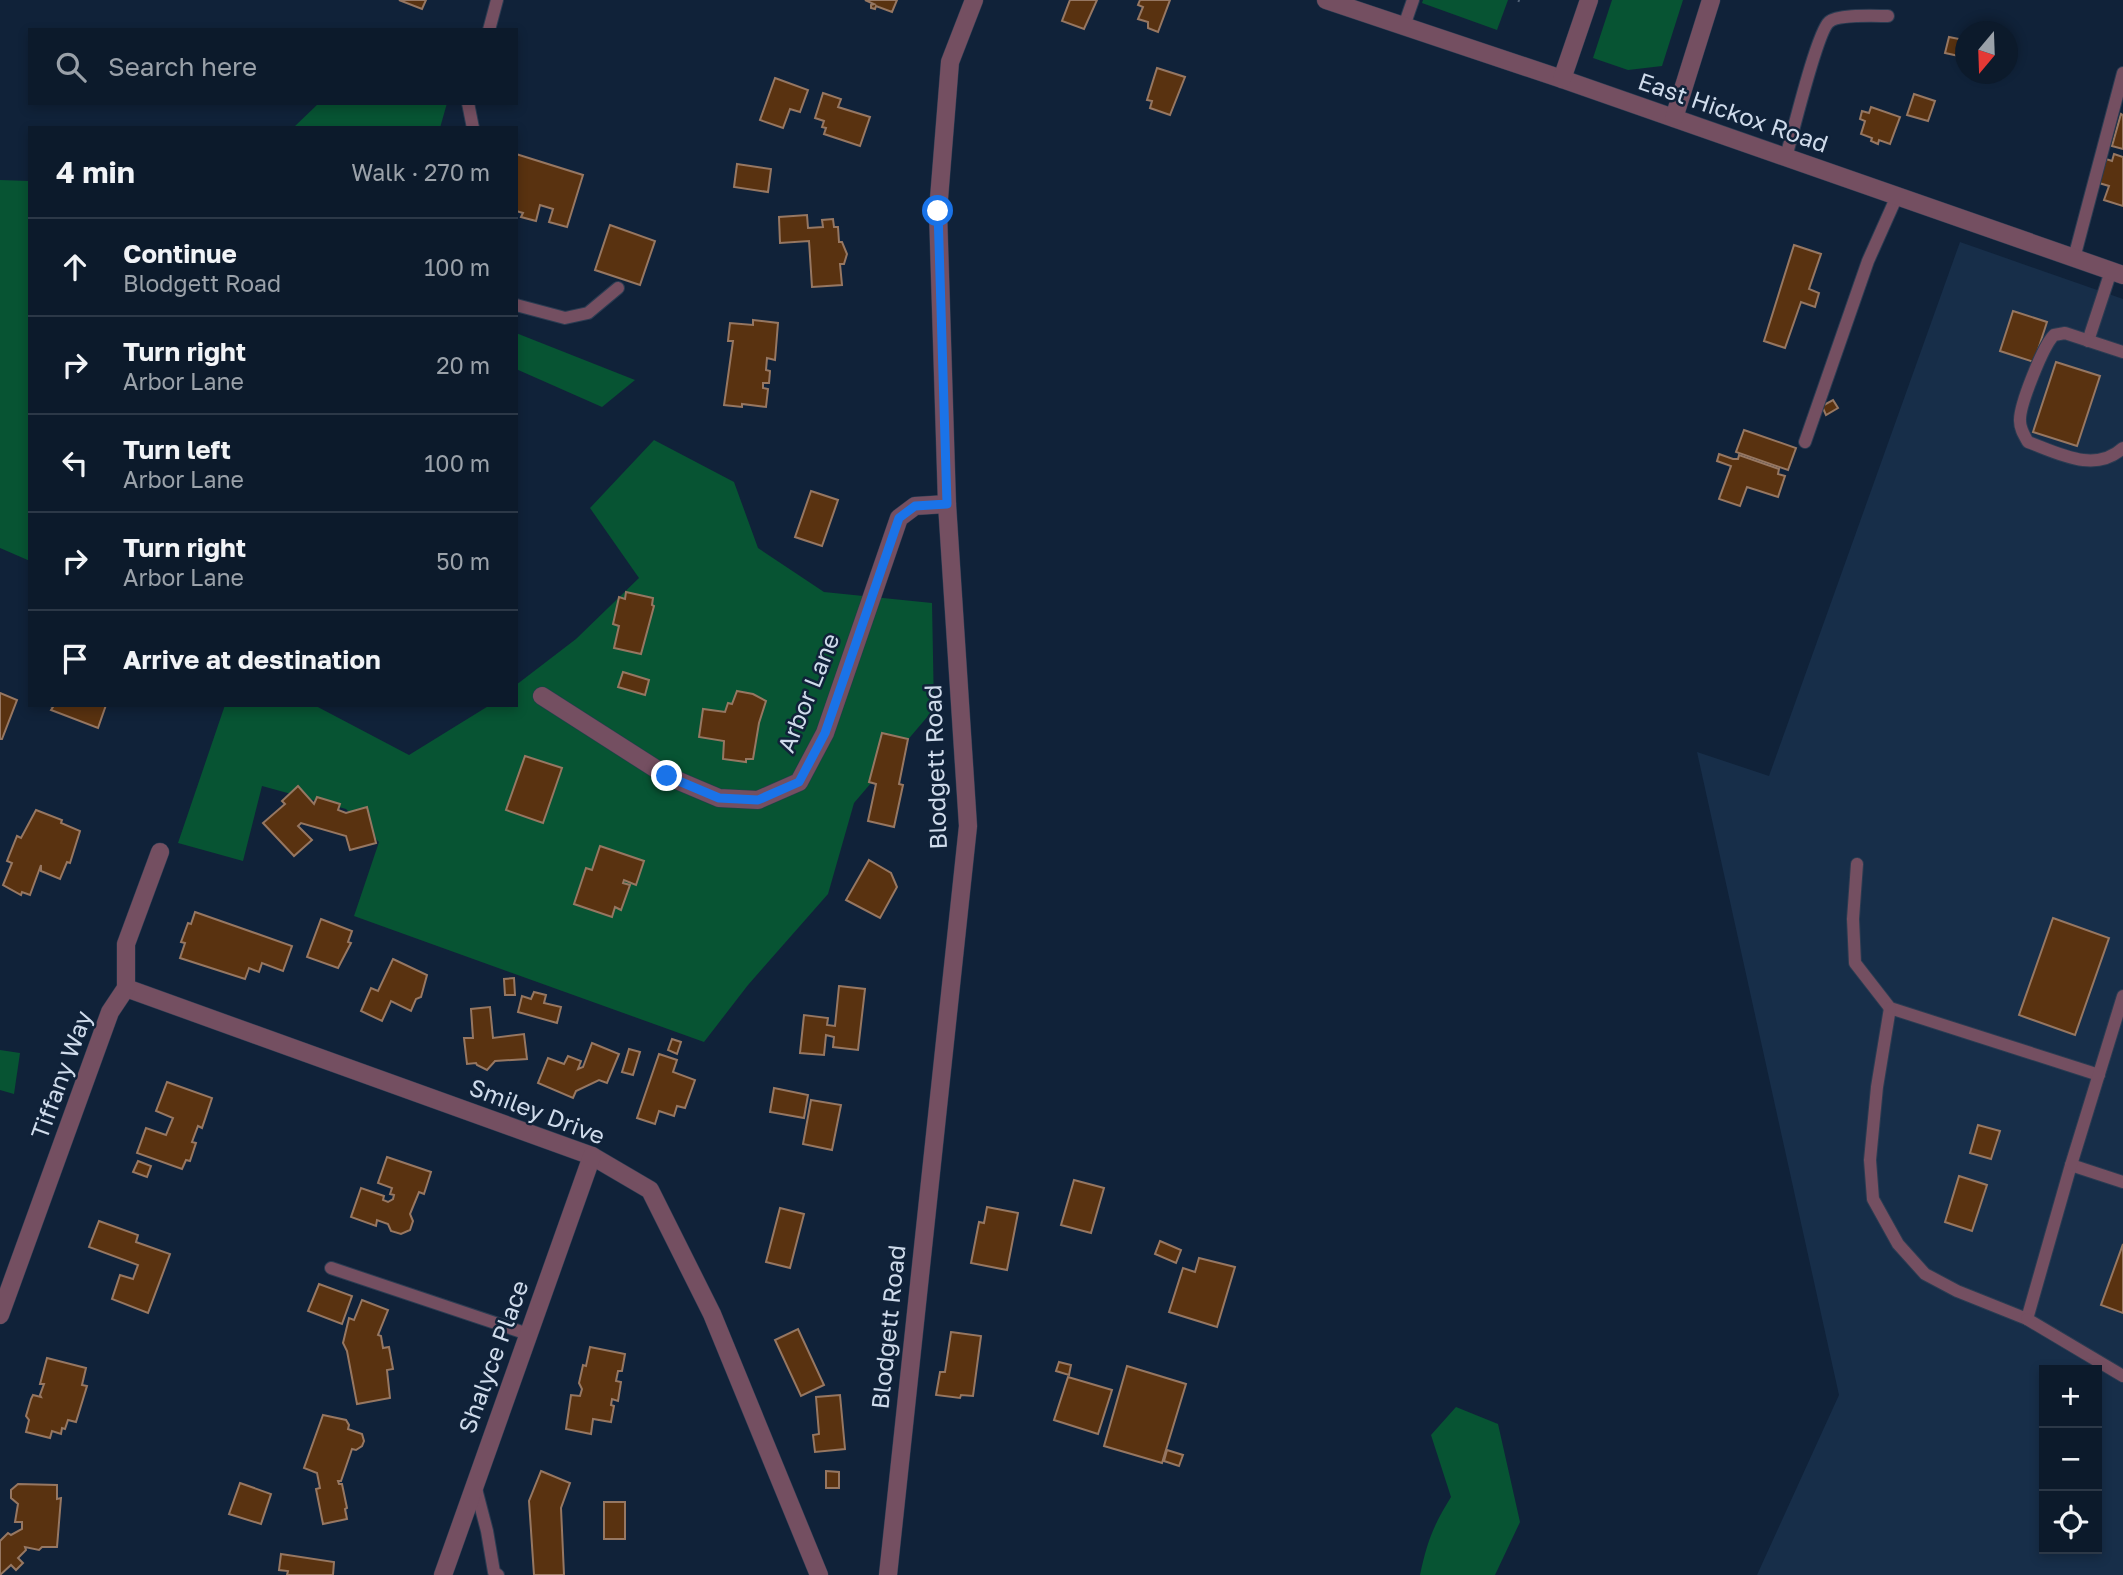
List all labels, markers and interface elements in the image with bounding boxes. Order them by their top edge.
north arrow [1955,21,2018,84]
search box [28,28,518,105]
icon: search [52,48,90,86]
text: Search here [108,51,257,82]
street label: East Hickox Road [1635,65,1832,158]
text: 4 min [56,154,135,190]
text: Walk · 270 m [351,158,490,186]
route start [922,195,953,226]
text: Continue [123,238,237,269]
icon: ahead [56,248,94,286]
text: 100 m [424,253,490,281]
text: Blodgett Road [123,269,281,297]
text: Turn right [123,336,246,367]
icon: right [56,346,94,384]
text: 20 m [436,351,490,379]
text: Arbor Lane [123,367,244,395]
text: Turn left [123,434,231,465]
icon: left [56,444,94,482]
text: 100 m [424,449,490,477]
text: Arbor Lane [123,465,244,493]
text: Turn right [123,532,246,563]
icon: right [56,542,94,580]
text: 50 m [436,547,490,575]
text: Arbor Lane [123,563,244,591]
street label: Arbor Lane [771,629,845,756]
icon: arrive [56,640,94,678]
text: Arrive at destination [123,644,381,675]
street label: Blodgett Road [917,684,952,850]
route end [651,760,682,791]
street label: Tiffany Way [24,1006,97,1143]
street label: Smiley Drive [466,1071,609,1150]
street label: Blodgett Road [864,1243,911,1410]
street label: Shalyce Place [451,1276,534,1437]
map controls [2039,1365,2102,1554]
button: + [2039,1365,2102,1428]
button: − [2039,1428,2102,1491]
button: locate [2039,1491,2102,1554]

